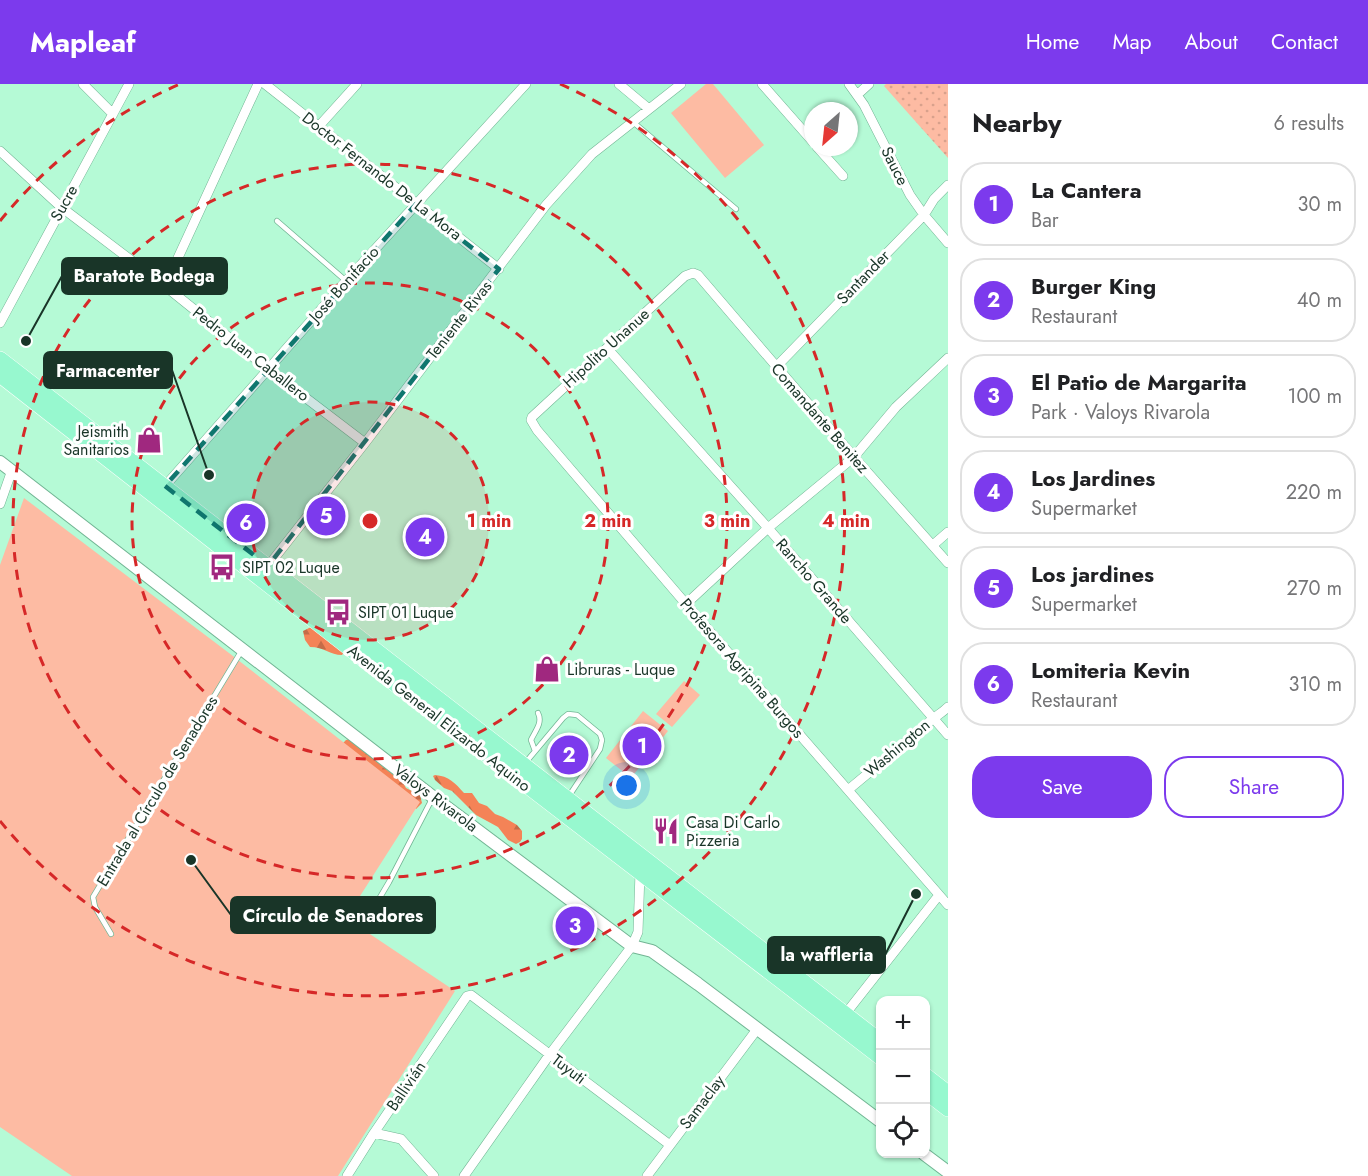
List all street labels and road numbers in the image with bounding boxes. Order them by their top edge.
street label: Doctor Fernando De La Mora [297,106,467,246]
street label: Sauce [875,143,915,189]
street label: Sucre [45,181,83,225]
street label: José Bonifacio [302,241,385,329]
street label: Santander [831,244,895,309]
street label: Teniente Rivas [421,276,497,364]
street label: Pedro Juan Caballero [188,301,314,407]
street label: Hipolito Unanue [557,303,655,393]
street label: Comandante Benitez [766,358,875,479]
street label: Rancho Grande [771,533,857,629]
street label: Profesora Agripina Burgos [675,593,809,743]
street label: Avenida General Elizardo Aquino [342,639,536,797]
street label: Entrada al Círculo de Senadores [91,691,223,891]
street label: Washington [859,714,935,782]
street label: Valoys Rivarola [389,759,483,837]
street label: Tuyuti [547,1048,591,1090]
street label: Ballivián [381,1057,431,1115]
street label: Samaclay [674,1069,731,1134]

